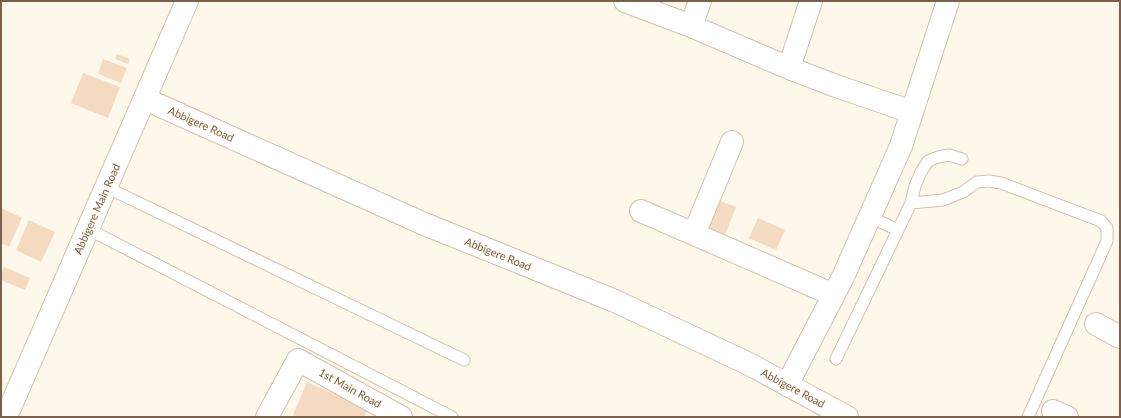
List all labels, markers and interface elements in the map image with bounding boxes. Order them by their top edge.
street label: Abbigere Road [166,103,236,144]
street label: Abbigere Main Road [71,162,122,256]
street label: Abbigere Road [463,234,533,273]
street label: 1st Main Road [317,365,384,410]
street label: Abbigere Road [759,365,827,410]

